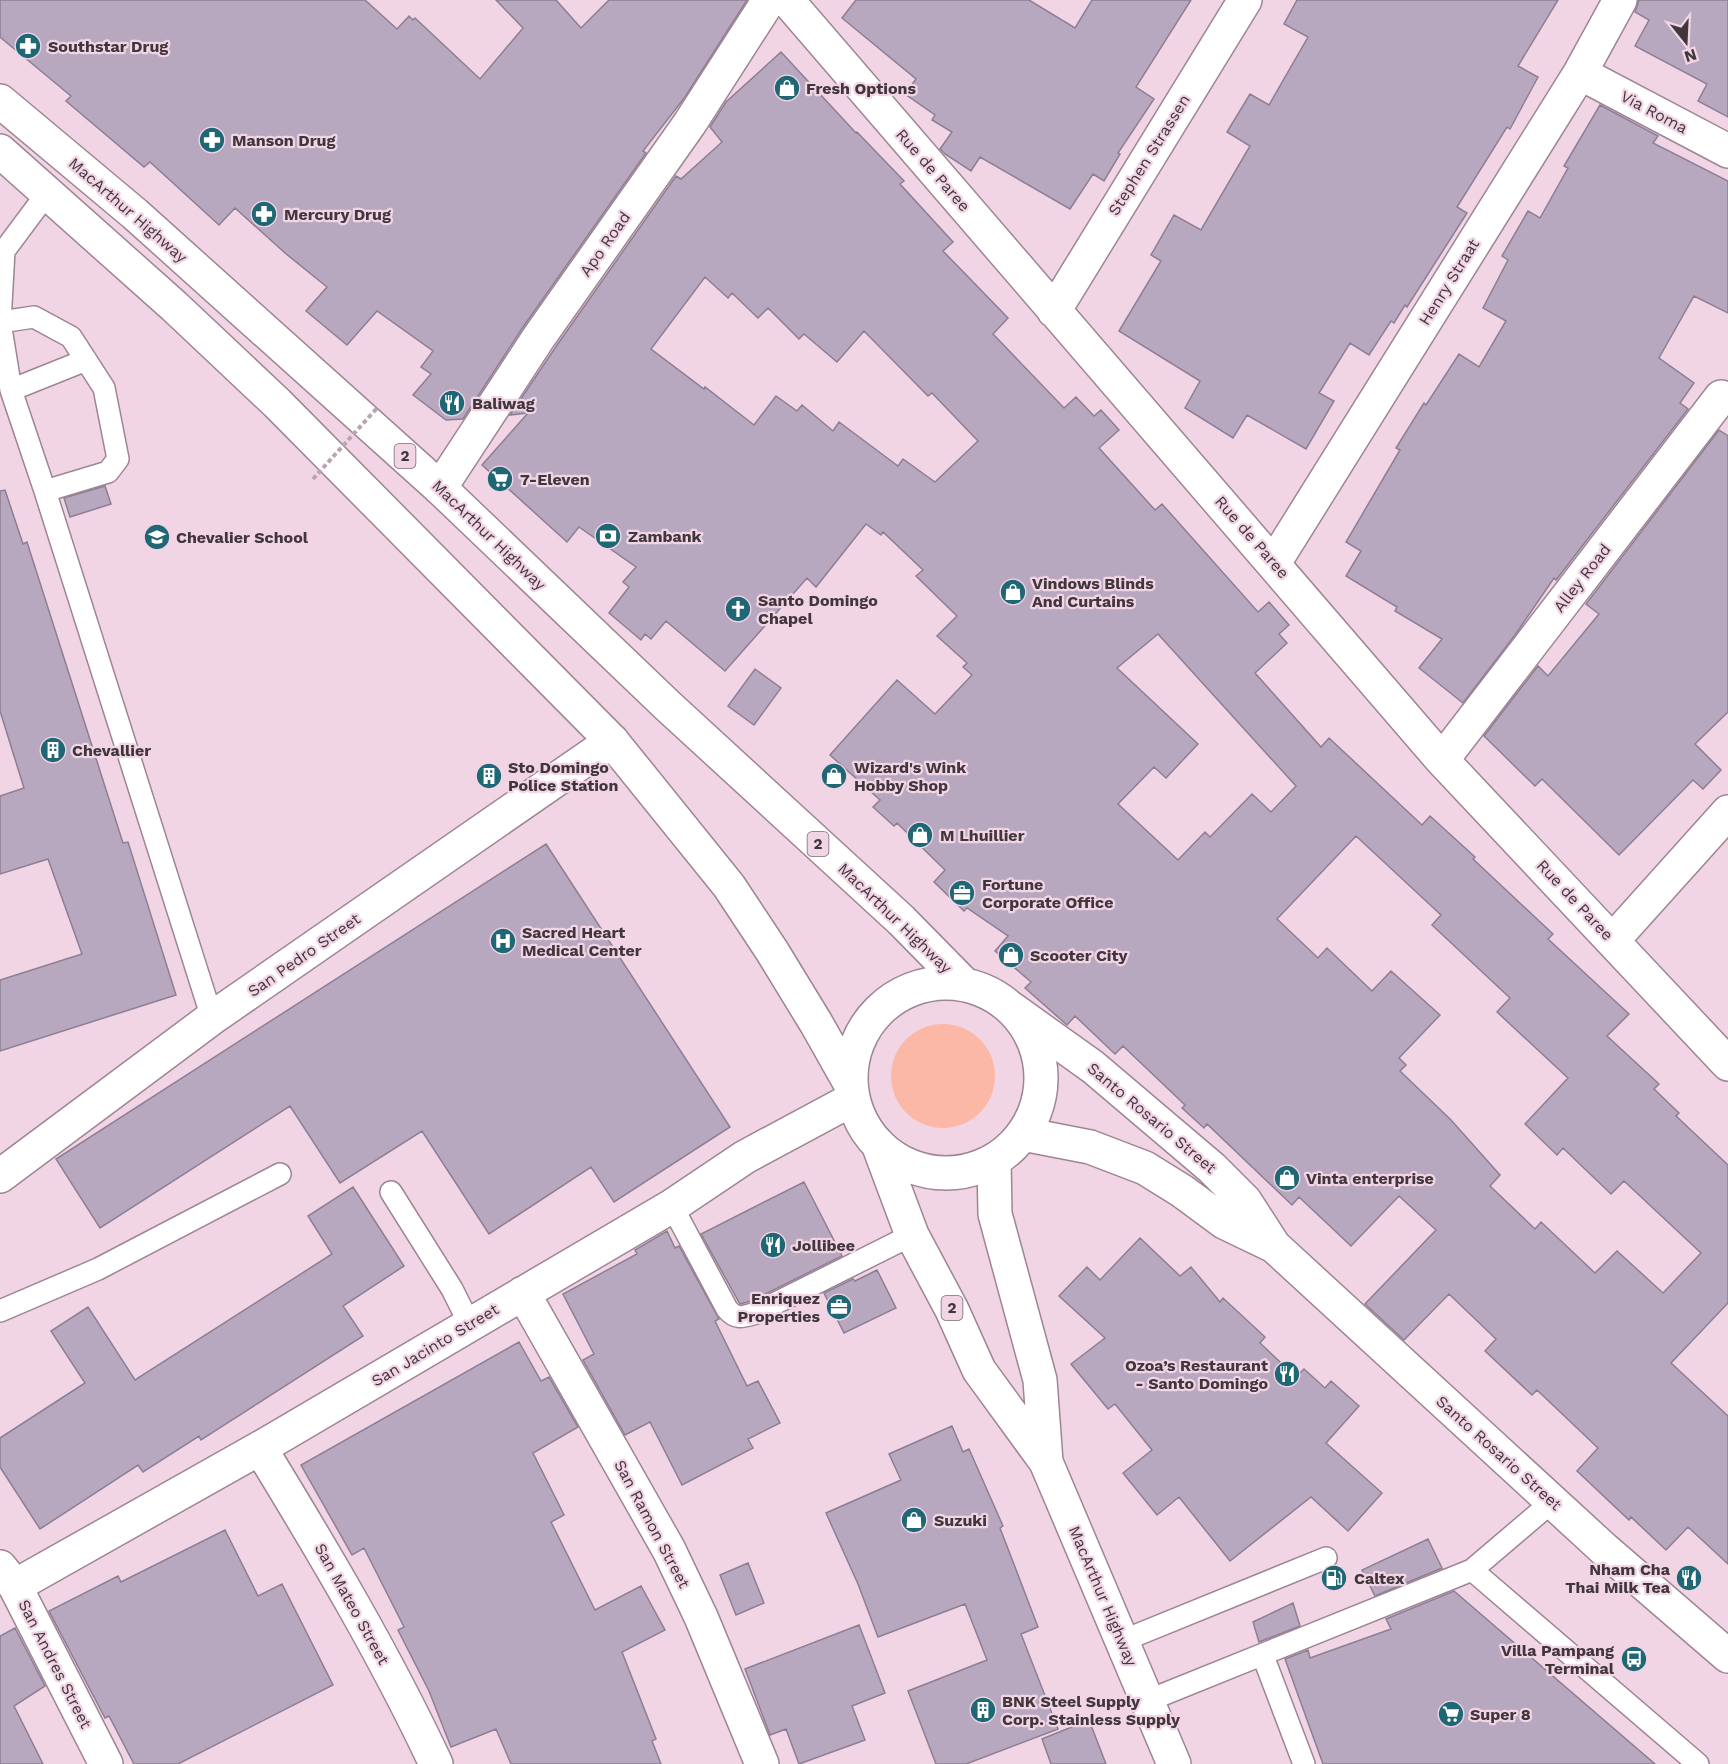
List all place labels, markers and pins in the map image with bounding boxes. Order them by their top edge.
pharmacy icon: Southstar Drug [13,31,43,61]
place label: Southstar Drug [48,37,168,56]
shop icon: Fresh Options [772,73,802,103]
place label: Fresh Options [806,79,916,98]
pharmacy icon: Manson Drug [197,125,227,155]
place label: Manson Drug [232,131,336,150]
pharmacy icon: Mercury Drug [249,199,279,229]
place label: Mercury Drug [284,205,391,224]
restaurant icon: Baliwag [437,388,467,418]
place label: Baliwag [472,394,535,413]
supermarket icon: 7-Eleven [485,464,515,494]
place label: 7-Eleven [520,470,590,489]
bank icon: Zambank [593,521,623,551]
school or university icon: Chevalier School [142,522,172,552]
place label: Zambank [628,527,702,546]
place label: Chevalier School [176,528,309,547]
place label: Vindows Blinds And Curtains [1032,574,1154,611]
shop icon: Vindows Blinds And Curtains [998,577,1028,607]
place label: Santo Domingo Chapel [758,591,878,628]
church icon: Santo Domingo Chapel [723,594,753,624]
building icon: Chevallier [38,735,68,765]
place label: Chevallier [72,741,151,760]
place label: Sto Domingo Police Station [508,758,618,795]
place label: Wizard's Wink Hobby Shop [854,758,966,795]
building icon: Sto Domingo Police Station [474,761,504,791]
shop icon: Wizard's Wink Hobby Shop [819,761,849,791]
shop icon: M Lhuillier [905,820,935,850]
place label: M Lhuillier [940,826,1025,845]
place label: Fortune Corporate Office [982,875,1113,912]
office icon: Fortune Corporate Office [947,878,977,908]
place label: Sacred Heart Medical Center [522,923,642,960]
hospital icon: Sacred Heart Medical Center [488,926,518,956]
shop icon: Scooter City [996,940,1026,970]
place label: Scooter City [1030,946,1129,965]
shop icon: Vinta enterprise [1272,1163,1302,1193]
place label: Vinta enterprise [1306,1169,1434,1188]
restaurant icon: Jollibee [758,1230,788,1260]
place label: Jollibee [792,1236,855,1255]
place label: Enriquez Properties [738,1289,820,1326]
office icon: Enriquez Properties [824,1292,854,1322]
place label: Ozoa’s Restaurant - Santo Domingo [1125,1356,1268,1393]
restaurant icon: Ozoa’s Restaurant - Santo Domingo [1272,1359,1302,1389]
shop icon: Suzuki [899,1505,929,1535]
place label: Suzuki [934,1511,987,1530]
place label: Nham Cha Thai Milk Tea [1565,1560,1671,1597]
fuel station icon: Caltex [1319,1563,1349,1593]
restaurant icon: Nham Cha Thai Milk Tea [1674,1563,1704,1593]
place label: Caltex [1354,1569,1405,1588]
place label: Villa Pampang Terminal [1501,1641,1615,1678]
bus stop icon: Villa Pampang Terminal [1619,1644,1649,1674]
place label: BNK Steel Supply Corp. Stainless Supply [1002,1692,1181,1729]
building icon: BNK Steel Supply Corp. Stainless Supply [968,1695,998,1725]
supermarket icon: Super 8 [1436,1699,1466,1729]
place label: Super 8 [1470,1705,1531,1724]

